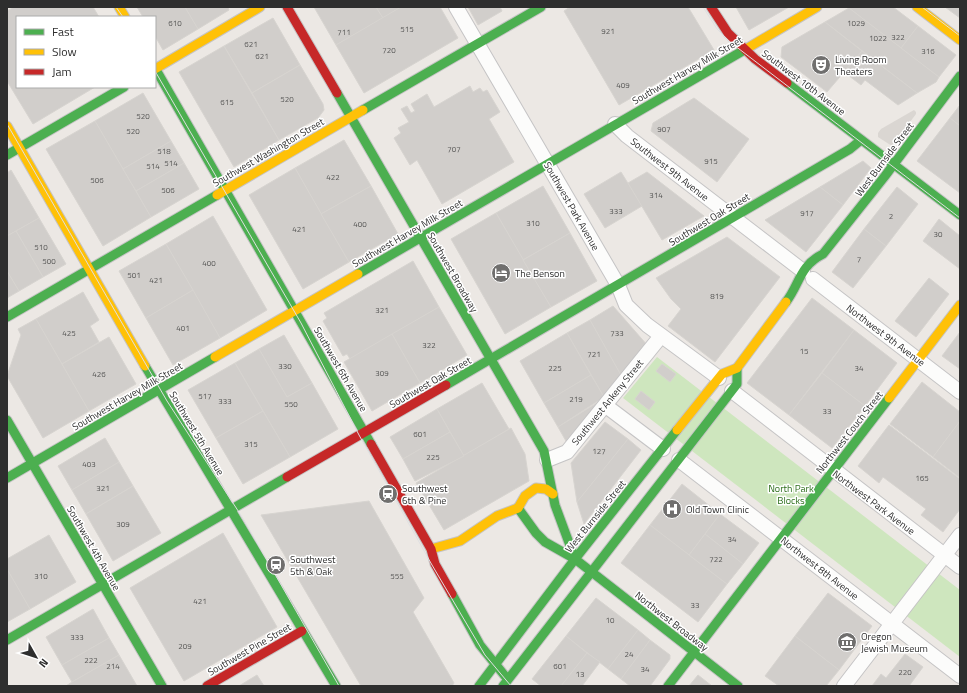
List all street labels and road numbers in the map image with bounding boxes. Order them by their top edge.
street label: Southwest Harvey Milk Street [629,32,746,108]
street label: Southwest 10th Avenue [759,46,849,119]
street label: Southwest Washington Street [210,114,327,191]
street label: West Burnside Street [851,119,918,200]
street label: Southwest 9th Avenue [627,134,712,205]
street label: Southwest Park Avenue [540,159,603,253]
street label: Southwest Oak Street [666,189,753,250]
street label: Southwest Harvey Milk Street [349,195,466,271]
street label: Southwest Broadway [424,229,482,315]
street label: Northwest 9th Avenue [843,301,928,370]
street label: Southwest 6th Avenue [310,324,371,414]
street label: Southwest Oak Street [387,353,474,412]
street label: Southwest Ankeny Street [568,356,647,449]
street label: Southwest Harvey Milk Street [69,358,186,434]
street label: Southwest 5th Avenue [165,388,228,478]
street label: Northwest Couch Street [812,388,887,477]
street label: Northwest Park Avenue [829,466,918,538]
street label: West Burnside Street [561,476,630,556]
street label: Southwest 4th Avenue [63,503,124,593]
street label: Northwest 8th Avenue [778,533,862,604]
street label: Northwest Broadway [632,588,712,655]
street label: Southwest Pine Street [205,619,294,680]

